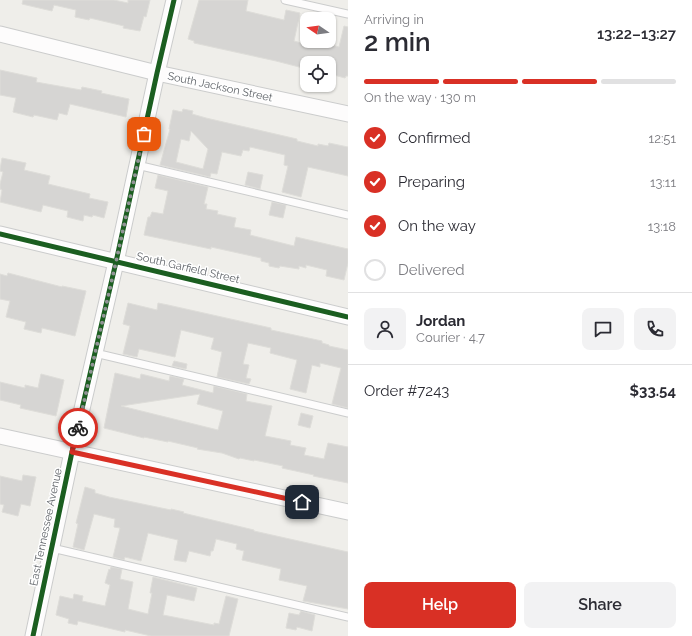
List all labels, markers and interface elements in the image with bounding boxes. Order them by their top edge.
north arrow [300,12,336,48]
map controls [300,12,336,92]
text: Arriving in [364,12,424,27]
text: 13:22–13:27 [597,25,676,43]
text: 2 min [364,27,431,57]
button: locate [300,56,336,92]
street label: South Jackson Street [166,70,274,105]
text: On the way · 130 m [364,90,476,105]
pin [127,117,161,151]
icon: bag [133,123,155,145]
icon: check [364,127,386,149]
text: Confirmed [398,129,471,147]
text: 12:51 [649,131,676,146]
icon: check [364,171,386,193]
text: Preparing [398,173,465,191]
text: 13:11 [650,175,676,190]
icon: check [364,215,386,237]
text: On the way [398,217,476,235]
text: 13:18 [648,219,676,234]
street label: South Garfield Street [135,250,241,286]
text: Delivered [398,261,465,279]
button: person [364,308,406,350]
button: chat [582,308,624,350]
button: phone [634,308,676,350]
text: Jordan [416,312,465,330]
text: Courier · 4.7 [416,330,485,345]
text: Order #7243 [364,382,449,400]
text: $33.54 [630,382,676,400]
courier [58,408,98,448]
icon: bike [67,417,89,439]
street label: East Tennessee Avenue [27,466,65,587]
pin [285,485,319,519]
icon: home [291,491,313,513]
button: Help [364,582,516,628]
button: Share [524,582,676,628]

